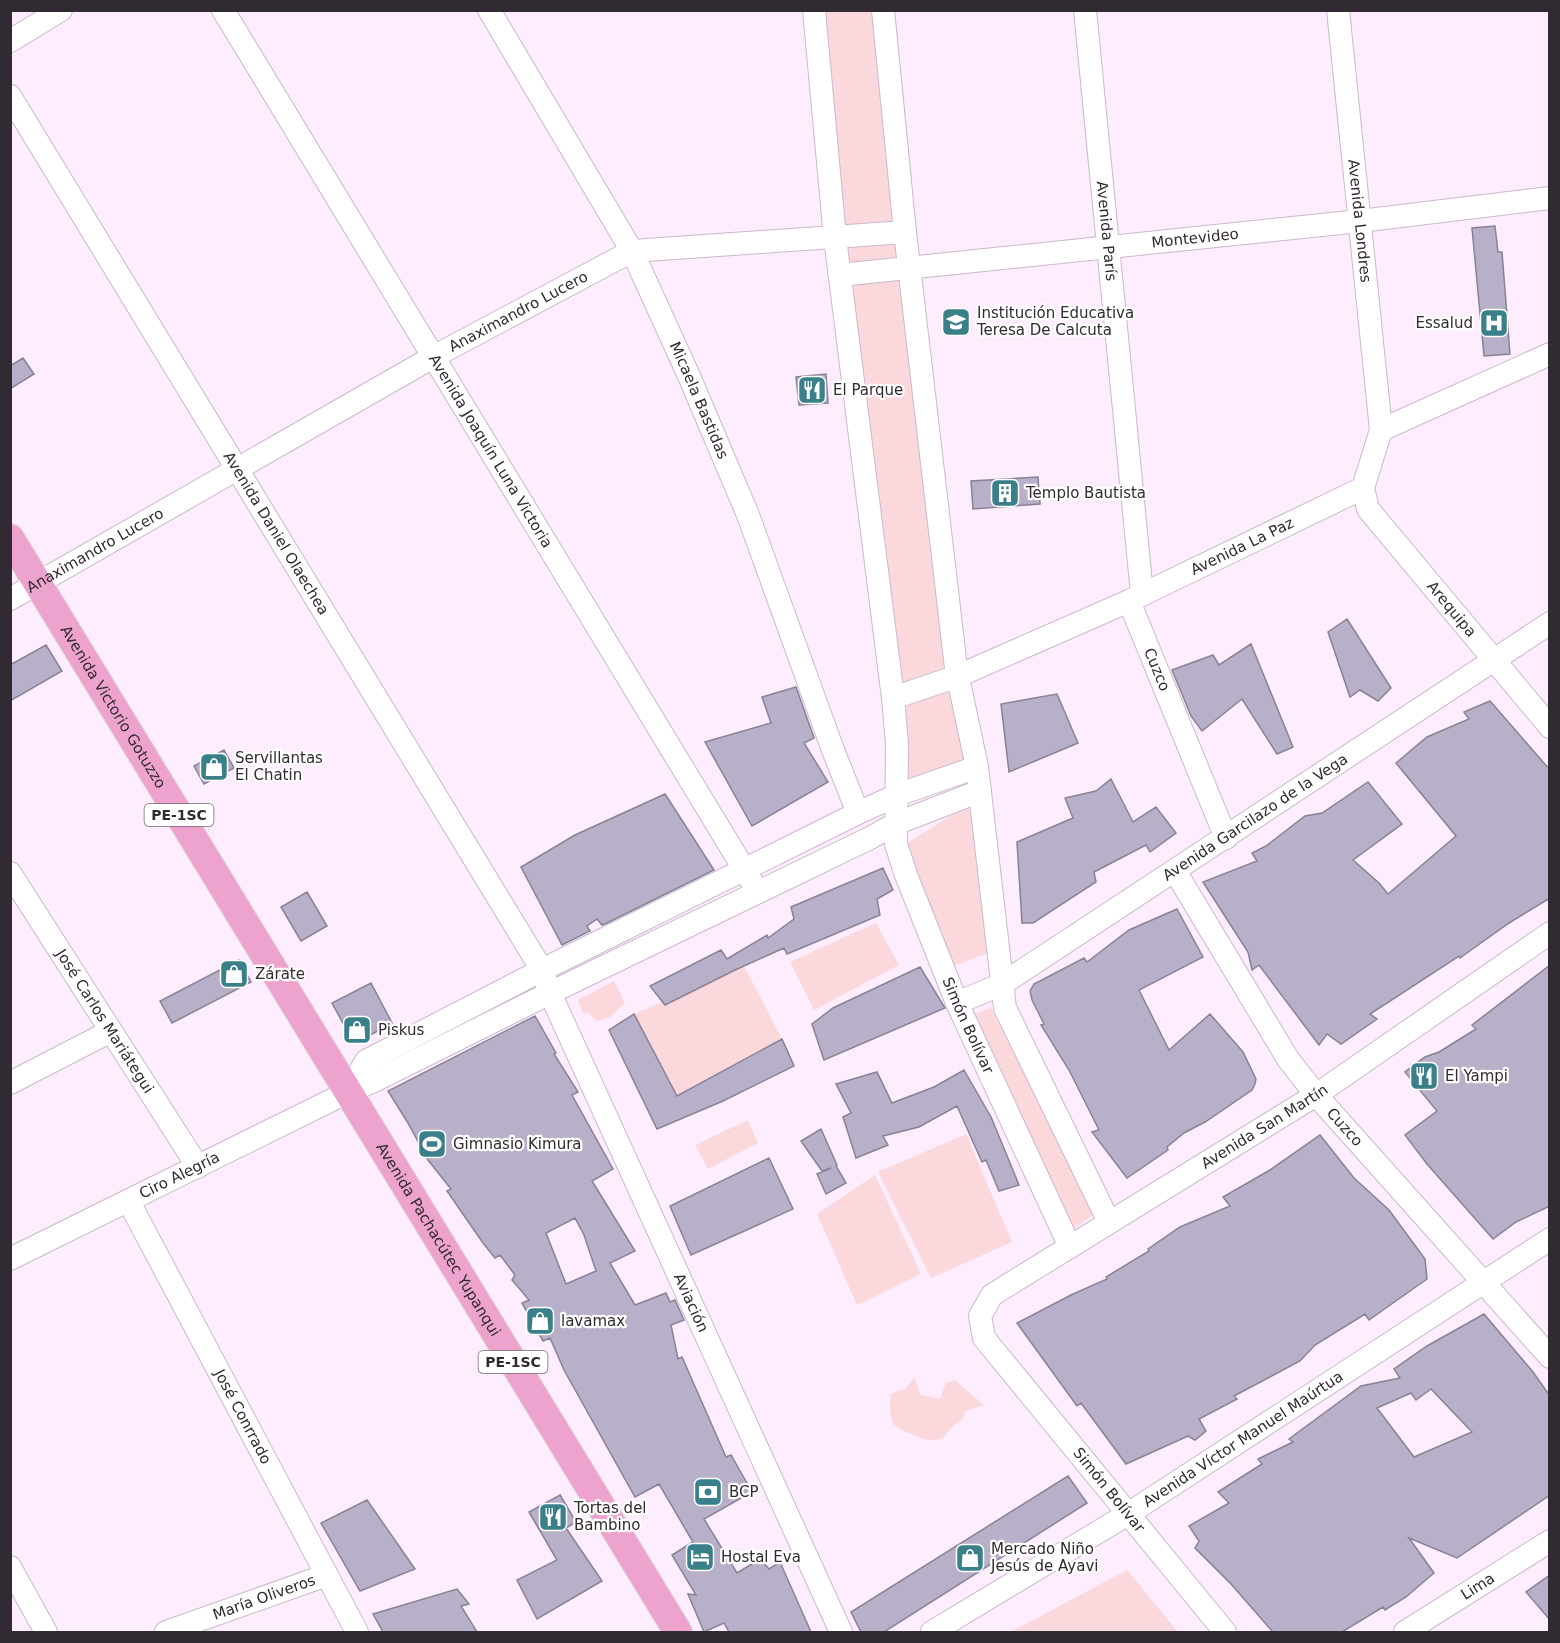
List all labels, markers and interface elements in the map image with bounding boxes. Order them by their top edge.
street label: Avenida Londres [1344,158,1375,284]
street label: Avenida París [1093,180,1120,282]
street label: Montevideo [1150,225,1240,252]
street label: Anaximandro Lucero [446,267,591,356]
place label: Institución Educativa Teresa De Calcuta [976,304,1134,339]
school or university icon: Institución Educativa Teresa De Calcuta [940,306,972,338]
hospital icon: Essalud [1478,307,1510,339]
place label: Essalud [1416,314,1473,332]
street label: Micaela Bastidas [666,339,732,462]
street label: Avenida Joaquín Luna Victoria [425,351,556,551]
restaurant icon: El Parque [796,374,828,406]
place label: El Parque [833,381,903,399]
street label: Avenida Daniel Olaechea [220,448,333,618]
building icon: Templo Bautista [989,477,1021,509]
place label: Templo Bautista [1025,484,1146,502]
street label: Anaximandro Lucero [23,504,167,597]
street label: Avenida La Paz [1188,514,1297,579]
street label: Arequipa [1423,578,1480,641]
street label: Avenida Victorio Gotuzzo [57,622,170,792]
street label: Cuzco [1140,645,1174,694]
place label: Servillantas El Chatin [235,749,323,784]
street label: Avenida Garcilazo de la Vega [1159,750,1351,885]
shop icon: Servillantas El Chatin [198,751,230,783]
road number: PE-1SC [144,804,213,826]
street label: José Carlos Mariátegui [52,945,157,1097]
shop icon: Zárate [218,958,250,990]
place label: Zárate [255,965,305,983]
street label: Simón Bolívar [939,974,998,1077]
shop icon: Piskus [341,1014,373,1046]
place label: Piskus [378,1021,424,1039]
restaurant icon: El Yampi [1408,1060,1440,1092]
place label: El Yampi [1445,1067,1508,1085]
street label: Avenida San Martín [1198,1081,1331,1173]
street label: Cuzco [1323,1104,1366,1150]
sports icon: Gimnasio Kimura [416,1128,448,1160]
place label: Gimnasio Kimura [453,1135,582,1153]
street label: Avenida Pachacútec Yupanqui [372,1139,504,1340]
street label: Ciro Alegría [136,1148,223,1203]
street label: Aviación [670,1271,712,1335]
shop icon: lavamax [524,1305,556,1337]
place label: lavamax [561,1312,625,1330]
road number: PE-1SC [478,1351,548,1373]
street label: José Conrrado [210,1365,275,1467]
street label: Avenida Víctor Manuel Maúrtua [1139,1367,1346,1511]
street label: Simón Bolívar [1069,1444,1149,1537]
bank icon: BCP [692,1476,724,1508]
place label: BCP [729,1483,759,1501]
place label: Tortas del Bambino [573,1499,647,1534]
restaurant icon: Tortas del Bambino [537,1501,569,1533]
place label: Mercado Niño Jesús de Ayavi [990,1540,1098,1575]
hotel icon: Hostal Eva [684,1541,716,1573]
shop icon: Mercado Niño Jesús de Ayavi [954,1542,986,1574]
place label: Hostal Eva [721,1548,801,1566]
street label: Lima [1458,1569,1498,1604]
street label: María Oliveros [210,1571,318,1624]

